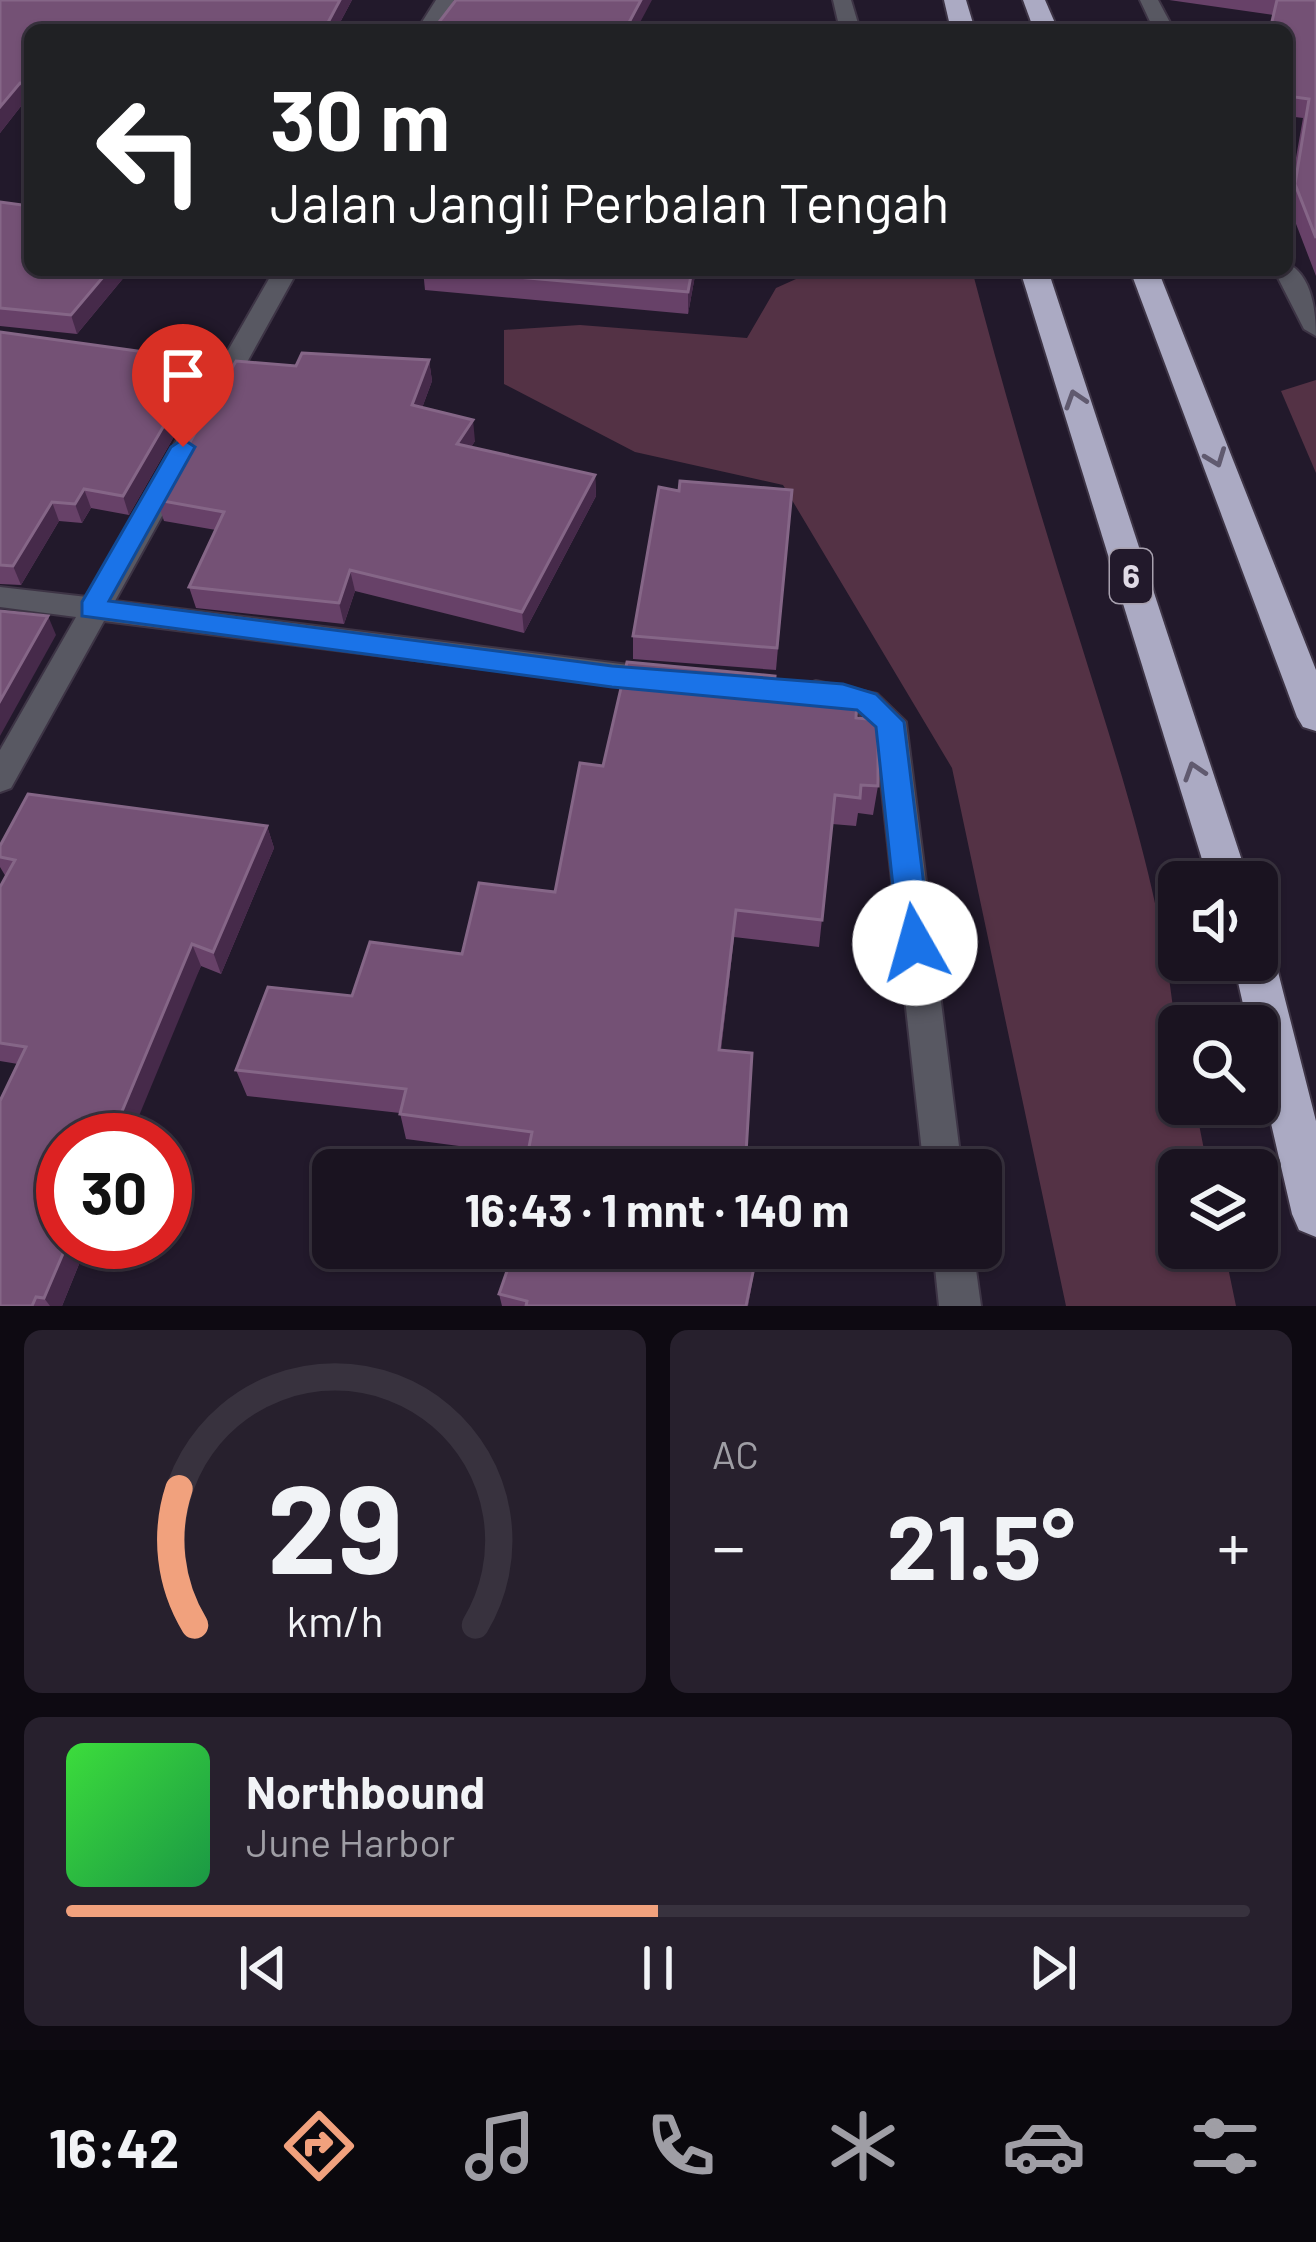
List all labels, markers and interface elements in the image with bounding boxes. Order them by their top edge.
text: 30 m [270,67,450,168]
icon: left [72,72,228,228]
text: Jalan Jangli Perbalan Tengah [270,169,949,234]
pin [132,324,234,447]
icon: arrive [150,342,216,408]
one-way arrow [1064,389,1089,410]
one-way arrow [1201,446,1226,467]
road number: 6 [1110,549,1152,603]
one-way arrow [1183,761,1208,782]
map controls [1158,861,1278,1269]
button: sound [1158,861,1278,981]
position arrow [852,880,978,1006]
button: search [1158,1005,1278,1125]
speed limit sign: 30 [36,1113,192,1269]
button: layers [1158,1149,1278,1269]
text: 16:43 · 1 mnt · 140 m [465,1182,849,1236]
text: AC [712,1430,759,1477]
text: 29 [267,1449,403,1599]
text: 21.5° [887,1490,1075,1598]
text: − [712,1505,745,1584]
text: + [1217,1505,1250,1584]
text: km/h [286,1593,384,1645]
text: Northbound [246,1764,485,1818]
text: June Harbor [246,1818,455,1865]
icon: previous [230,1935,296,2001]
icon: pause [625,1935,691,2001]
icon: next [1020,1935,1086,2001]
icon: directions [277,2104,361,2188]
icon: music [458,2104,542,2188]
icon: phone [639,2104,723,2188]
icon: climate [821,2104,905,2188]
icon: car [1002,2104,1086,2188]
icon: filters [1183,2104,1267,2188]
text: 16:42 [49,2114,179,2179]

